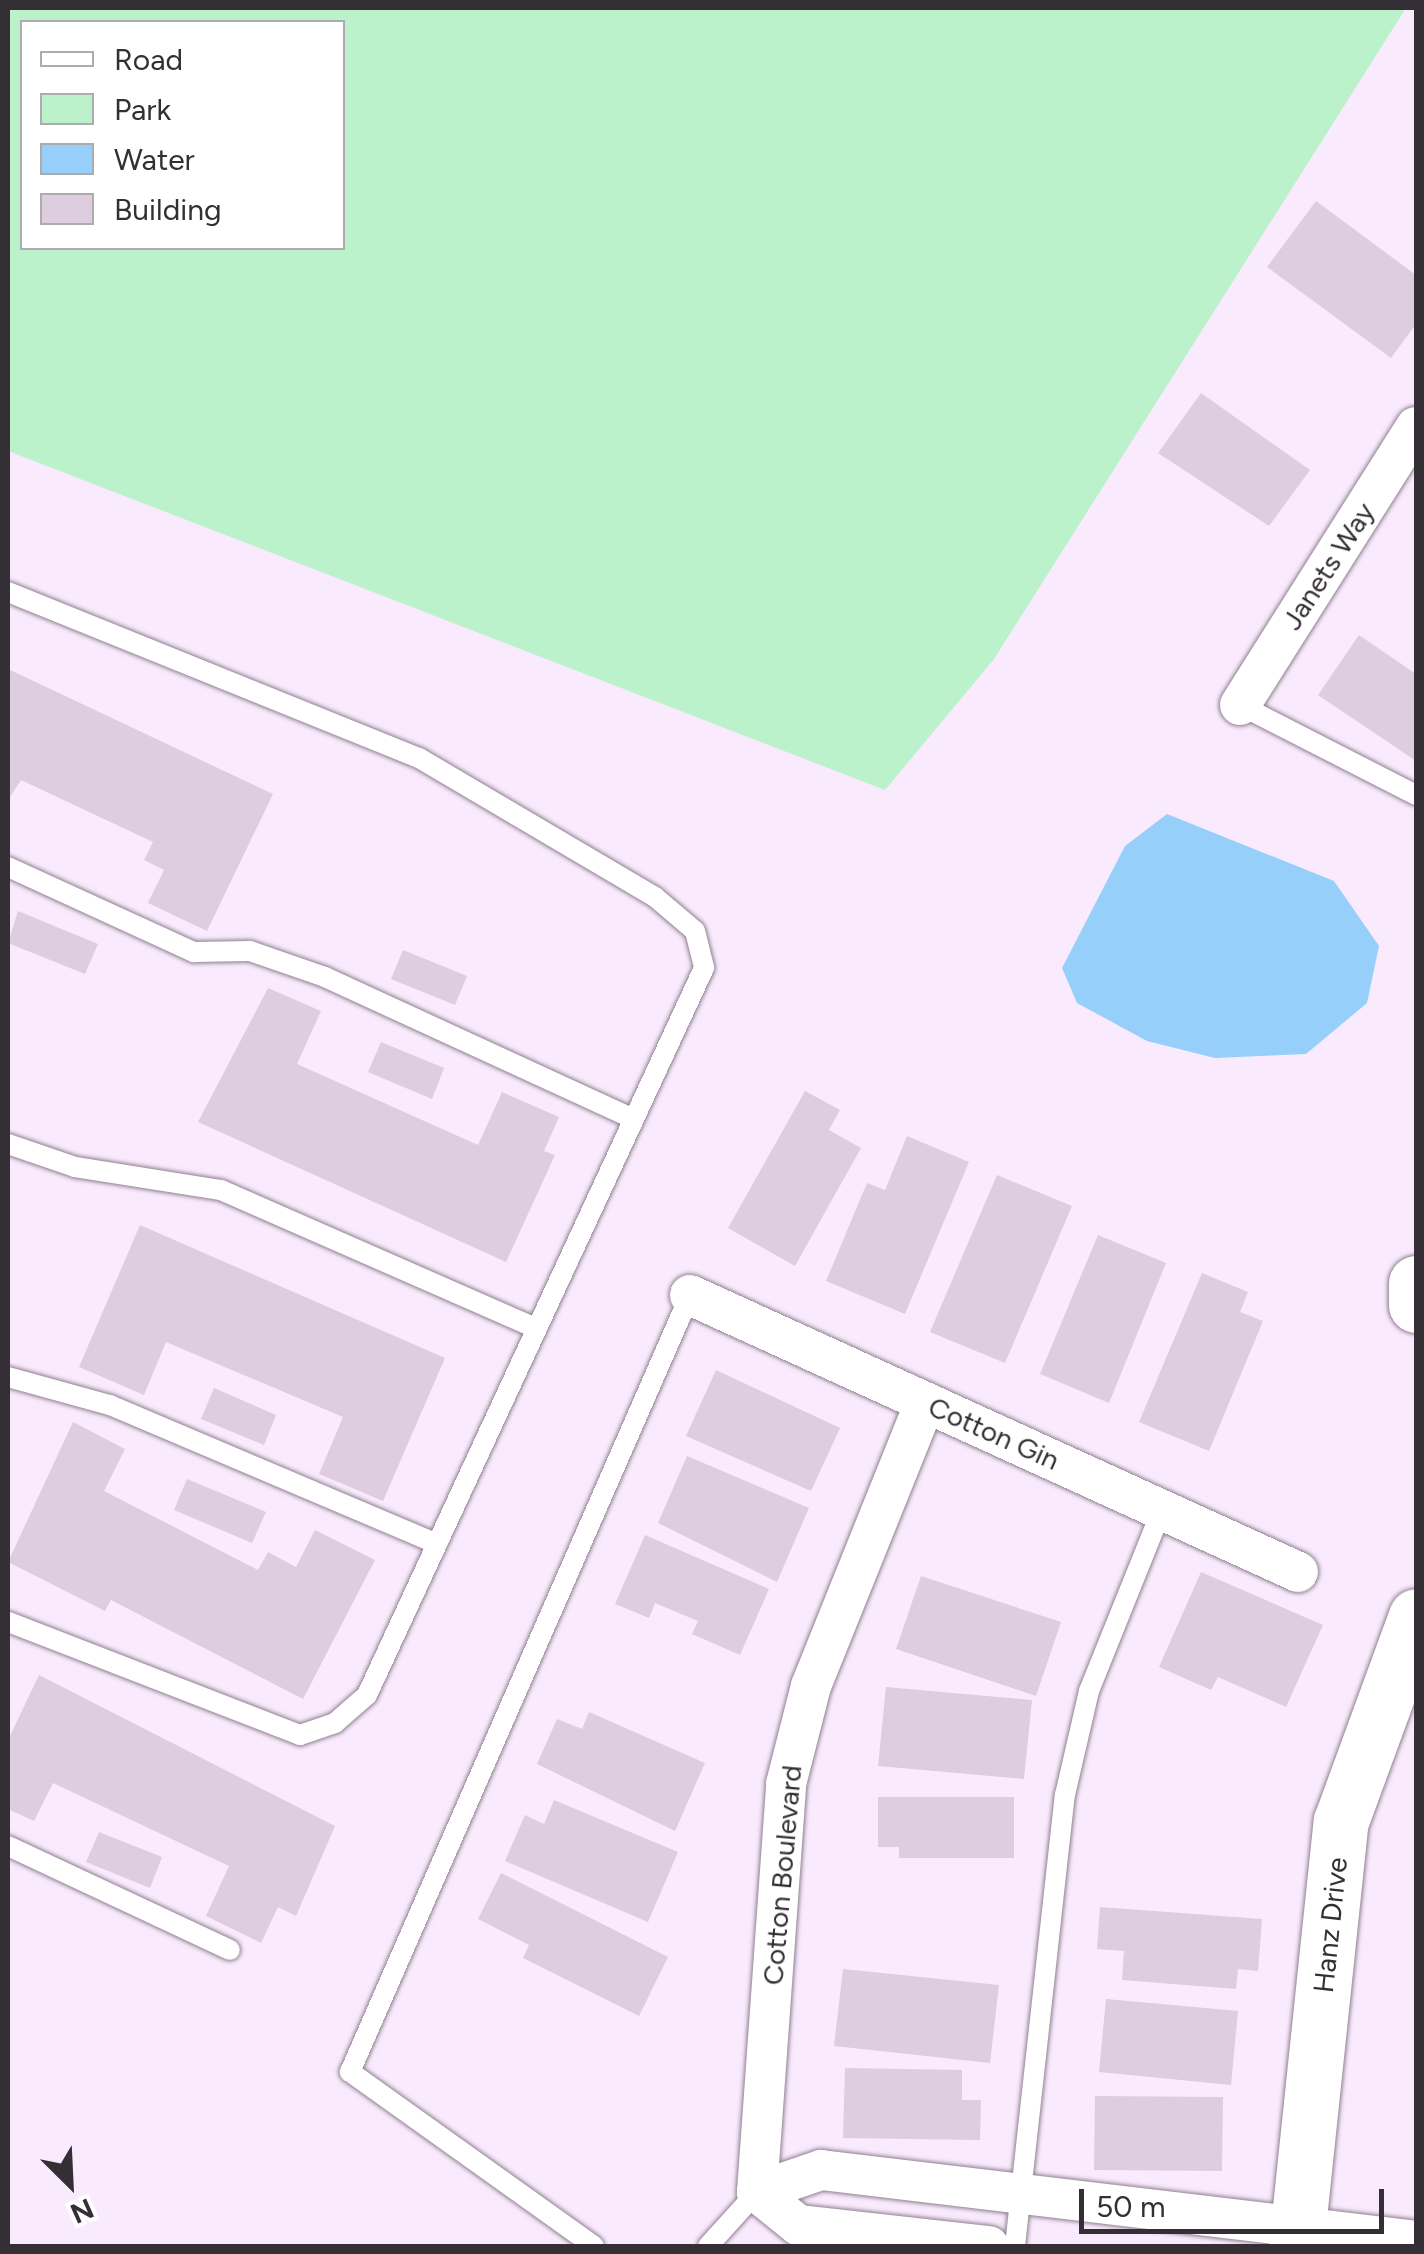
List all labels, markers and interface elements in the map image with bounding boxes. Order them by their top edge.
legend [20,20,345,250]
text: Road [114,41,183,78]
text: Park [114,91,171,128]
text: Water [114,141,195,178]
text: Building [114,191,222,228]
street label: Janets Way [1275,496,1381,636]
street label: Cotton Gin [923,1389,1065,1477]
street label: Cotton Boulevard [756,1764,808,1986]
street label: Hanz Drive [1306,1855,1354,1995]
north arrow [20,2134,120,2234]
scale bar [1084,2169,1389,2231]
text: 50 m [1096,2188,1165,2225]
text: N [65,2191,99,2231]

